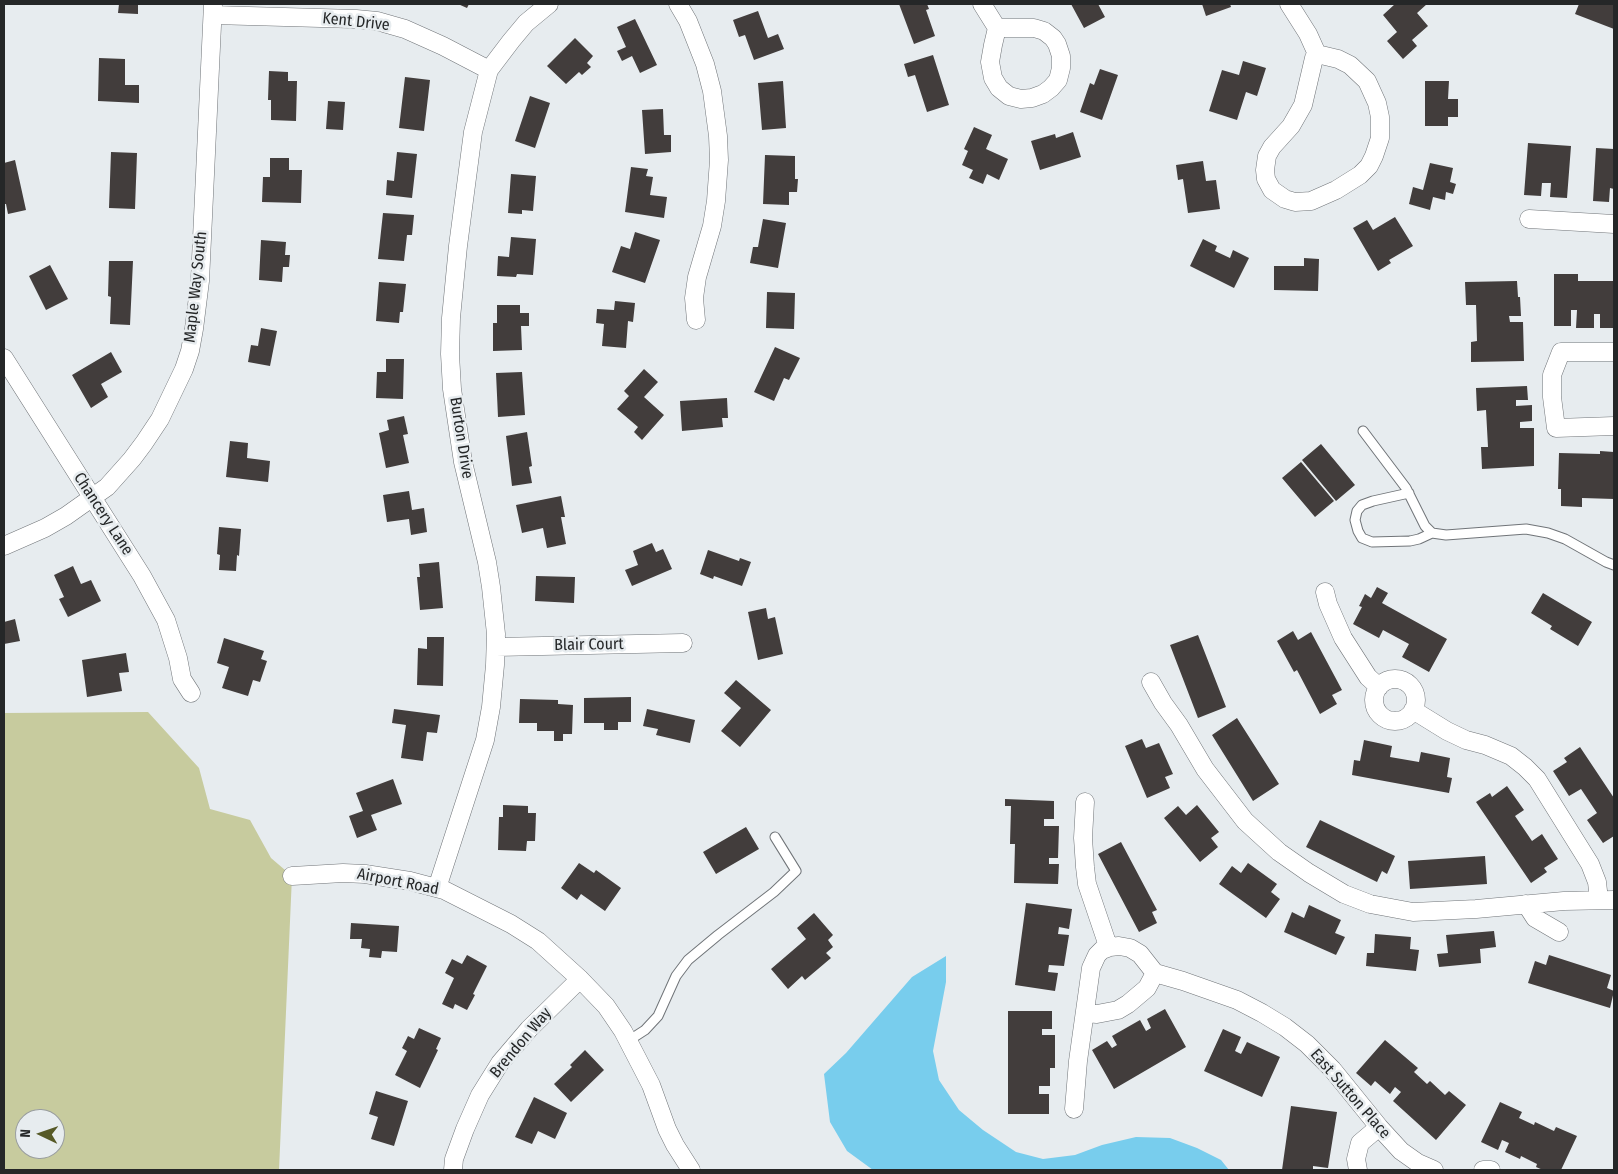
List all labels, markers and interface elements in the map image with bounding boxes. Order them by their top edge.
street label: Kent Drive [321,9,391,35]
street label: Maple Way South [181,230,211,344]
street label: Burton Drive [445,396,477,480]
street label: Chancery Lane [69,469,137,559]
street label: Blair Court [554,635,624,655]
street label: Airport Road [356,865,440,899]
street label: Brendon Way [486,1004,556,1082]
street label: East Sutton Place [1306,1045,1394,1143]
north arrow [15,1109,65,1159]
text: N [17,1129,34,1138]

